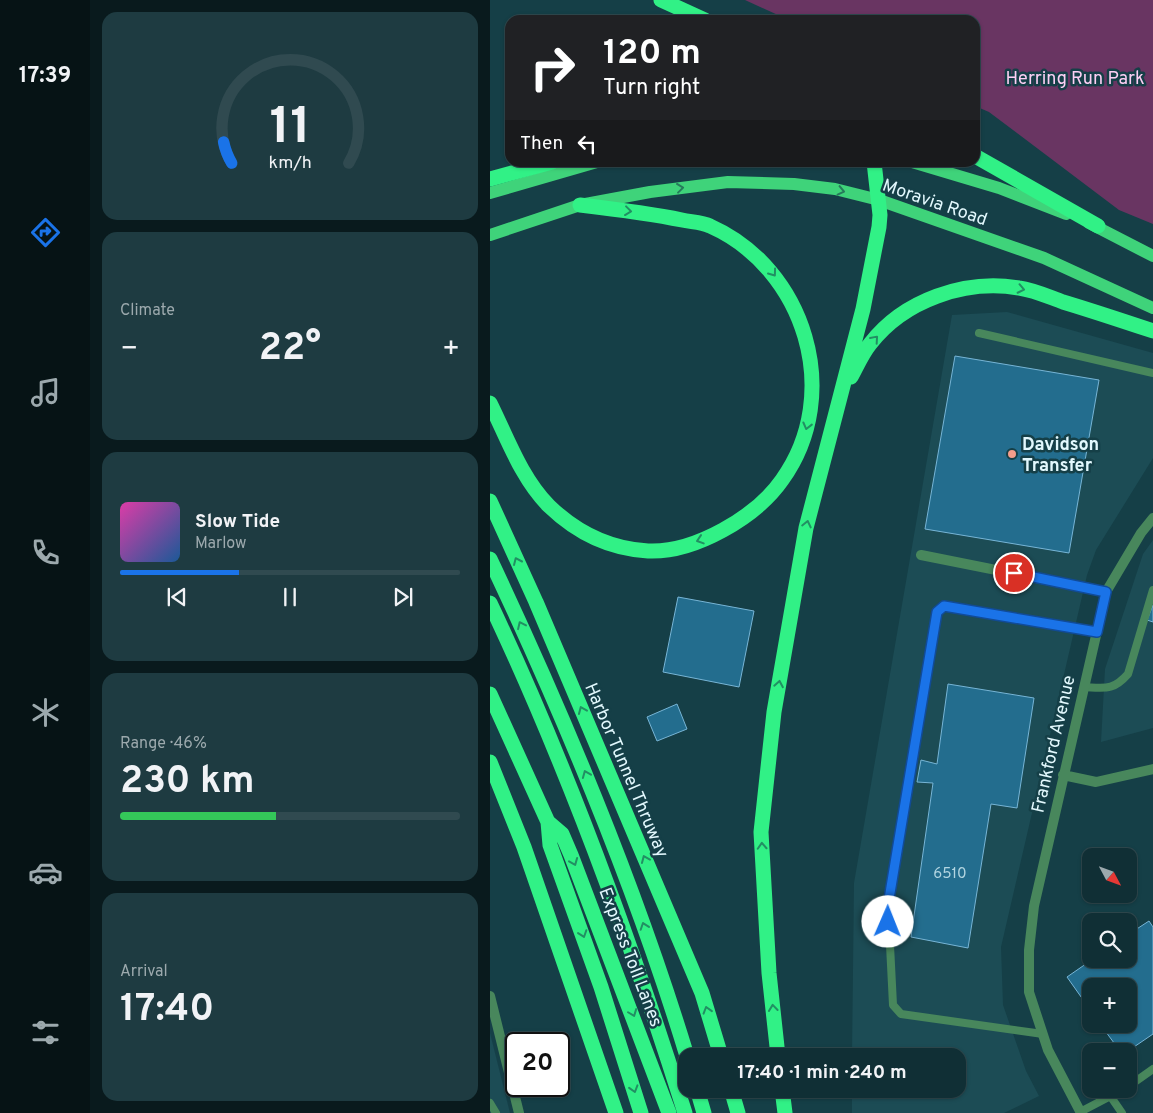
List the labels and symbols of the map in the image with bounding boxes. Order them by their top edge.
park label: Herring Run Park [1005,68,1145,91]
street label: Moravia Road [879,175,990,232]
one-way arrow [676,183,684,194]
one-way arrow [837,185,846,196]
one-way arrow [625,205,633,216]
one-way arrow [767,267,776,277]
one-way arrow [1017,283,1026,294]
one-way arrow [869,336,878,345]
one-way arrow [802,422,813,431]
place label: Davidson Transfer [1022,434,1099,478]
marker: Davidson Transfer [1006,448,1018,460]
one-way arrow [801,520,812,529]
one-way arrow [697,535,705,545]
pin [993,552,1035,594]
one-way arrow [513,557,523,566]
one-way arrow [517,621,528,630]
street label: Frankford Avenue [1027,673,1081,815]
street label: Harbor Tunnel Thruway [578,680,673,861]
one-way arrow [774,680,784,689]
one-way arrow [577,706,588,715]
one-way arrow [582,770,592,779]
one-way arrow [756,841,767,849]
north arrow [1082,848,1138,902]
one-way arrow [641,855,652,864]
one-way arrow [567,857,578,866]
house number: 6510 [933,865,967,884]
street label: Express Toll Lanes [592,885,667,1030]
position arrow [861,895,913,947]
one-way arrow [639,922,649,931]
one-way arrow [577,930,587,938]
one-way arrow [768,1003,779,1011]
one-way arrow [703,1006,713,1014]
one-way arrow [627,1008,637,1017]
speed limit sign: 20 [505,1032,570,1097]
one-way arrow [628,1084,638,1092]

